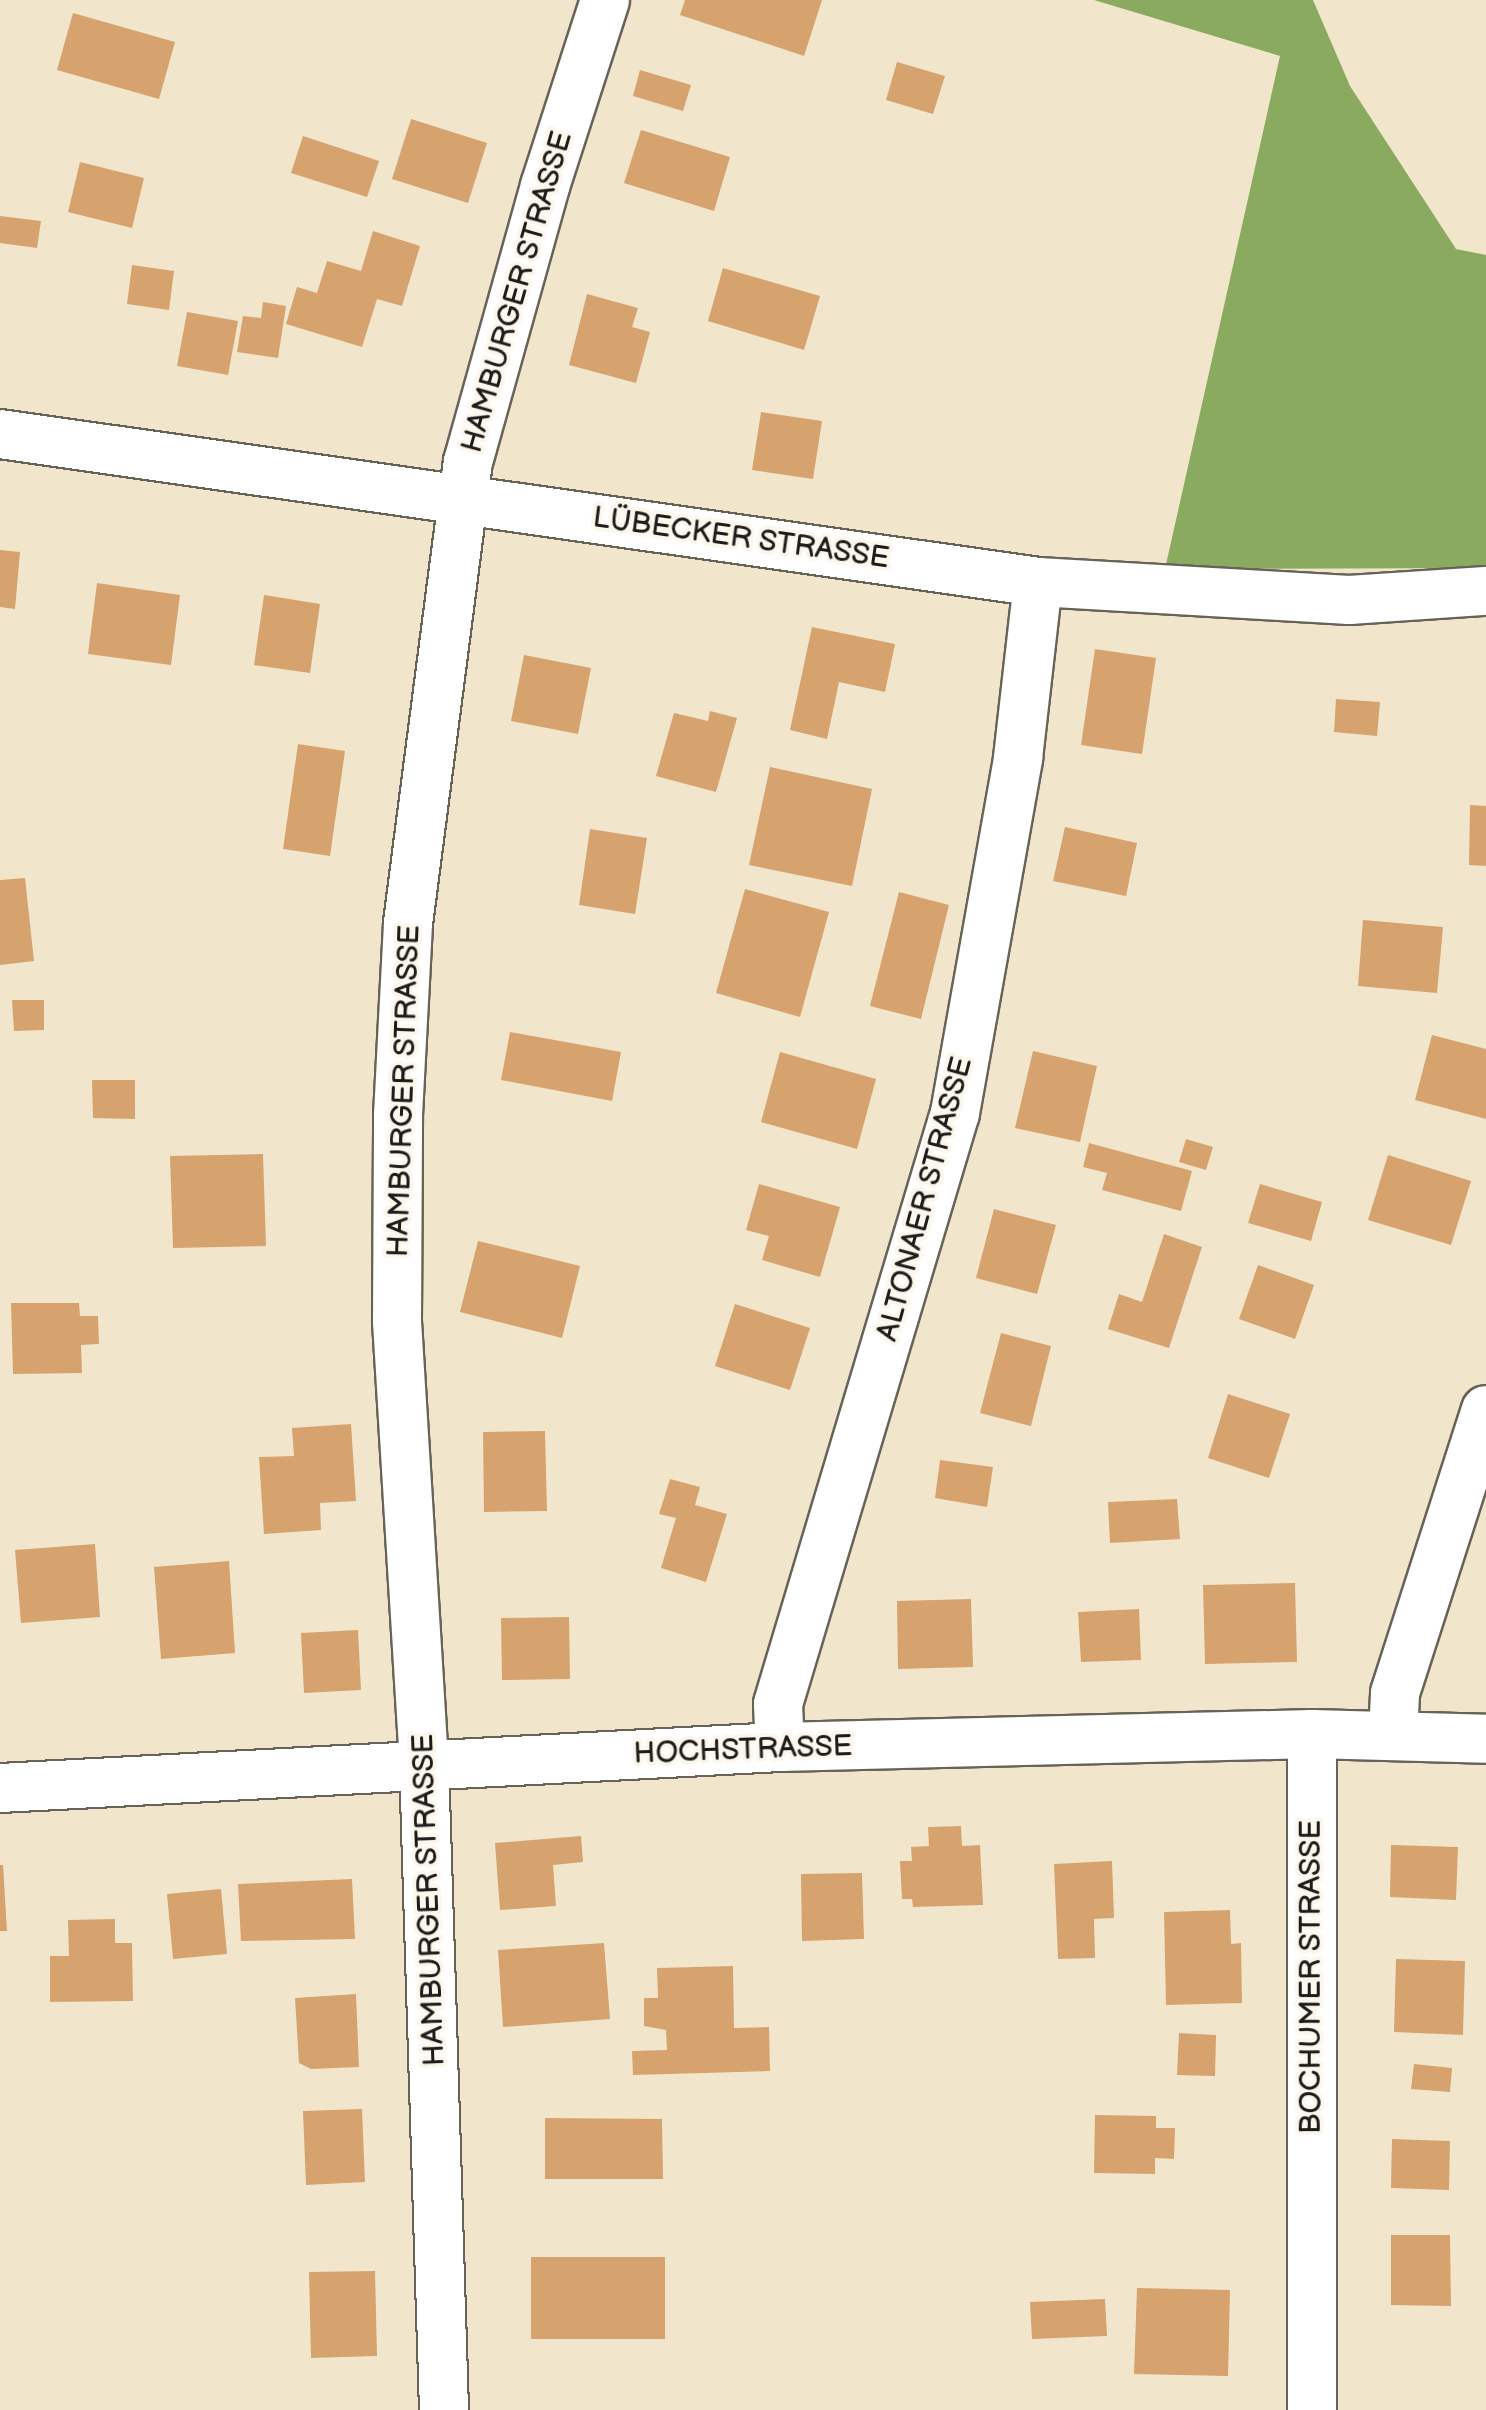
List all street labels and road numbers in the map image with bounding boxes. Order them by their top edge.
street label: HAMBURGER STRASSE [454,127,580,457]
street label: LÜBECKER STRASSE [590,499,892,577]
street label: HAMBURGER STRASSE [380,924,428,1258]
street label: ALTONAER STRASSE [870,1053,980,1345]
street label: HOCHSTRASSE [633,1728,853,1772]
street label: HAMBURGER STRASSE [405,1733,453,2067]
street label: BOCHUMER STRASSE [1293,1820,1329,2134]

